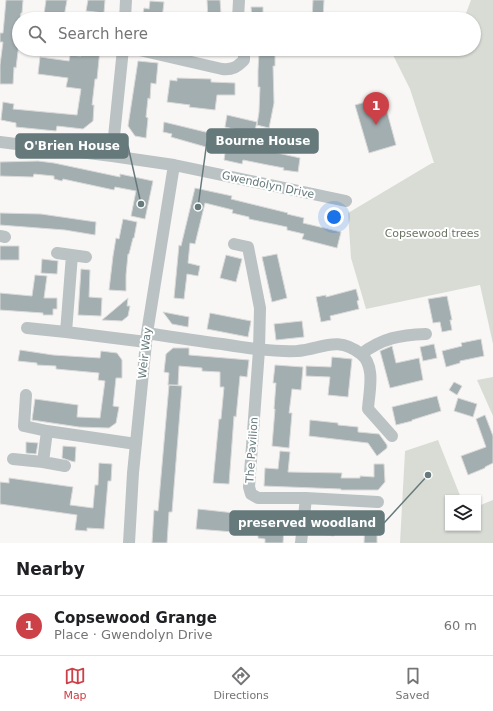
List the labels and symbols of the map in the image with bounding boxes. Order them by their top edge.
pin: 1 [363,92,389,125]
callout: Bourne House [207,129,318,153]
callout: O'Brien House [16,134,128,158]
text: Bourne House [216,134,310,148]
text: O'Brien House [24,139,120,153]
street label: Gwendolyn Drive [221,169,316,201]
your location [324,207,344,227]
park label: Copsewood trees [385,227,480,240]
street label: Weir Way [136,326,154,379]
street label: The Pavilion [243,416,261,484]
callout: preserved woodland [230,511,384,535]
text: preserved woodland [238,516,376,530]

